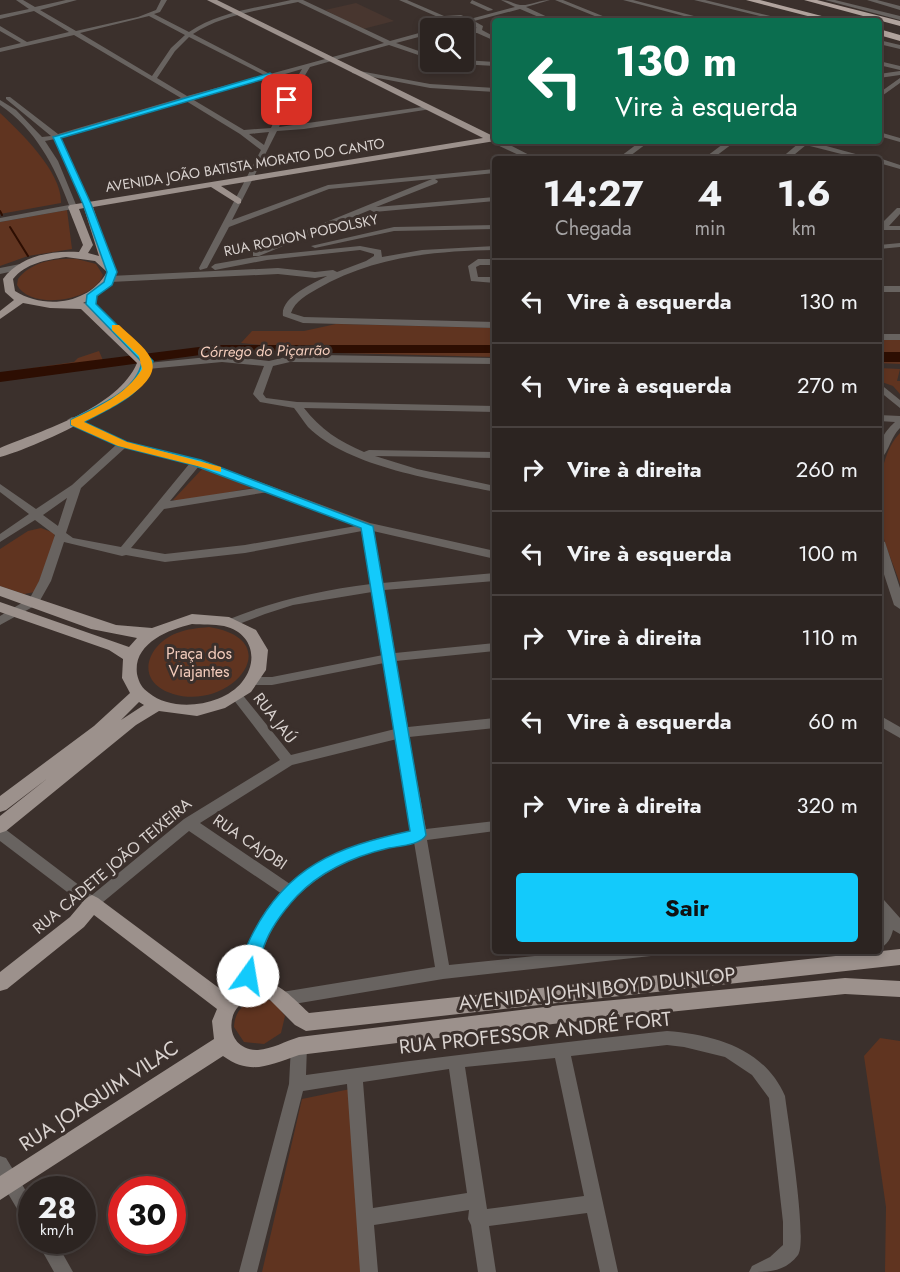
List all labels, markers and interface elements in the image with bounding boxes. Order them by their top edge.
map controls [420,18,474,72]
button: search [420,18,474,72]
text: 130 m [615,31,737,92]
icon: left [516,42,594,120]
pin [261,74,312,125]
icon: arrive [270,83,303,116]
text: Vire à esquerda [615,87,798,126]
street label: AVENIDA JOÃO BATISTA MORATO DO CANTO [104,133,386,197]
text: 14:27 [543,167,643,219]
text: 4 [698,167,723,219]
text: 1.6 [777,167,831,219]
street label: RUA RODION PODOLSKY [222,209,380,261]
text: Chegada [555,214,632,243]
text: min [695,214,726,243]
text: km [792,214,816,243]
icon: left [516,285,549,318]
text: Vire à esquerda [567,285,732,317]
text: 130 m [799,285,858,317]
water label: Córrego do Piçarrão [200,339,330,363]
icon: left [516,369,549,402]
text: Vire à esquerda [567,369,732,401]
text: 270 m [797,369,858,401]
icon: right [516,453,549,486]
text: Vire à direita [567,453,702,485]
text: 260 m [796,453,858,485]
icon: left [516,537,549,570]
text: Vire à esquerda [567,537,732,569]
text: 100 m [798,537,858,569]
icon: right [516,621,549,654]
text: Vire à direita [567,621,702,653]
text: 110 m [801,621,858,653]
park label: Praça dos Viajantes [166,642,232,683]
street label: RUA JAÚ [248,688,302,748]
icon: left [516,705,549,738]
text: Vire à esquerda [567,705,732,737]
text: 60 m [808,705,858,737]
icon: right [516,789,549,822]
text: Vire à direita [567,789,702,821]
text: 320 m [797,789,858,821]
street label: RUA CADETE JOÃO TEIXEIRA [28,792,197,939]
street label: RUA CAJOBI [208,809,292,875]
button: Sair [516,873,858,942]
position arrow [216,944,280,1008]
street label: AVENIDA JOHN BOYD DUNLOP [457,960,737,1018]
street label: RUA PROFESSOR ANDRÉ FORT [397,1004,673,1062]
street label: RUA JOAQUIM VILAC [14,1033,184,1159]
speed limit sign: 30 [108,1176,186,1254]
text: 28 [38,1186,76,1229]
text: km/h [40,1219,74,1241]

